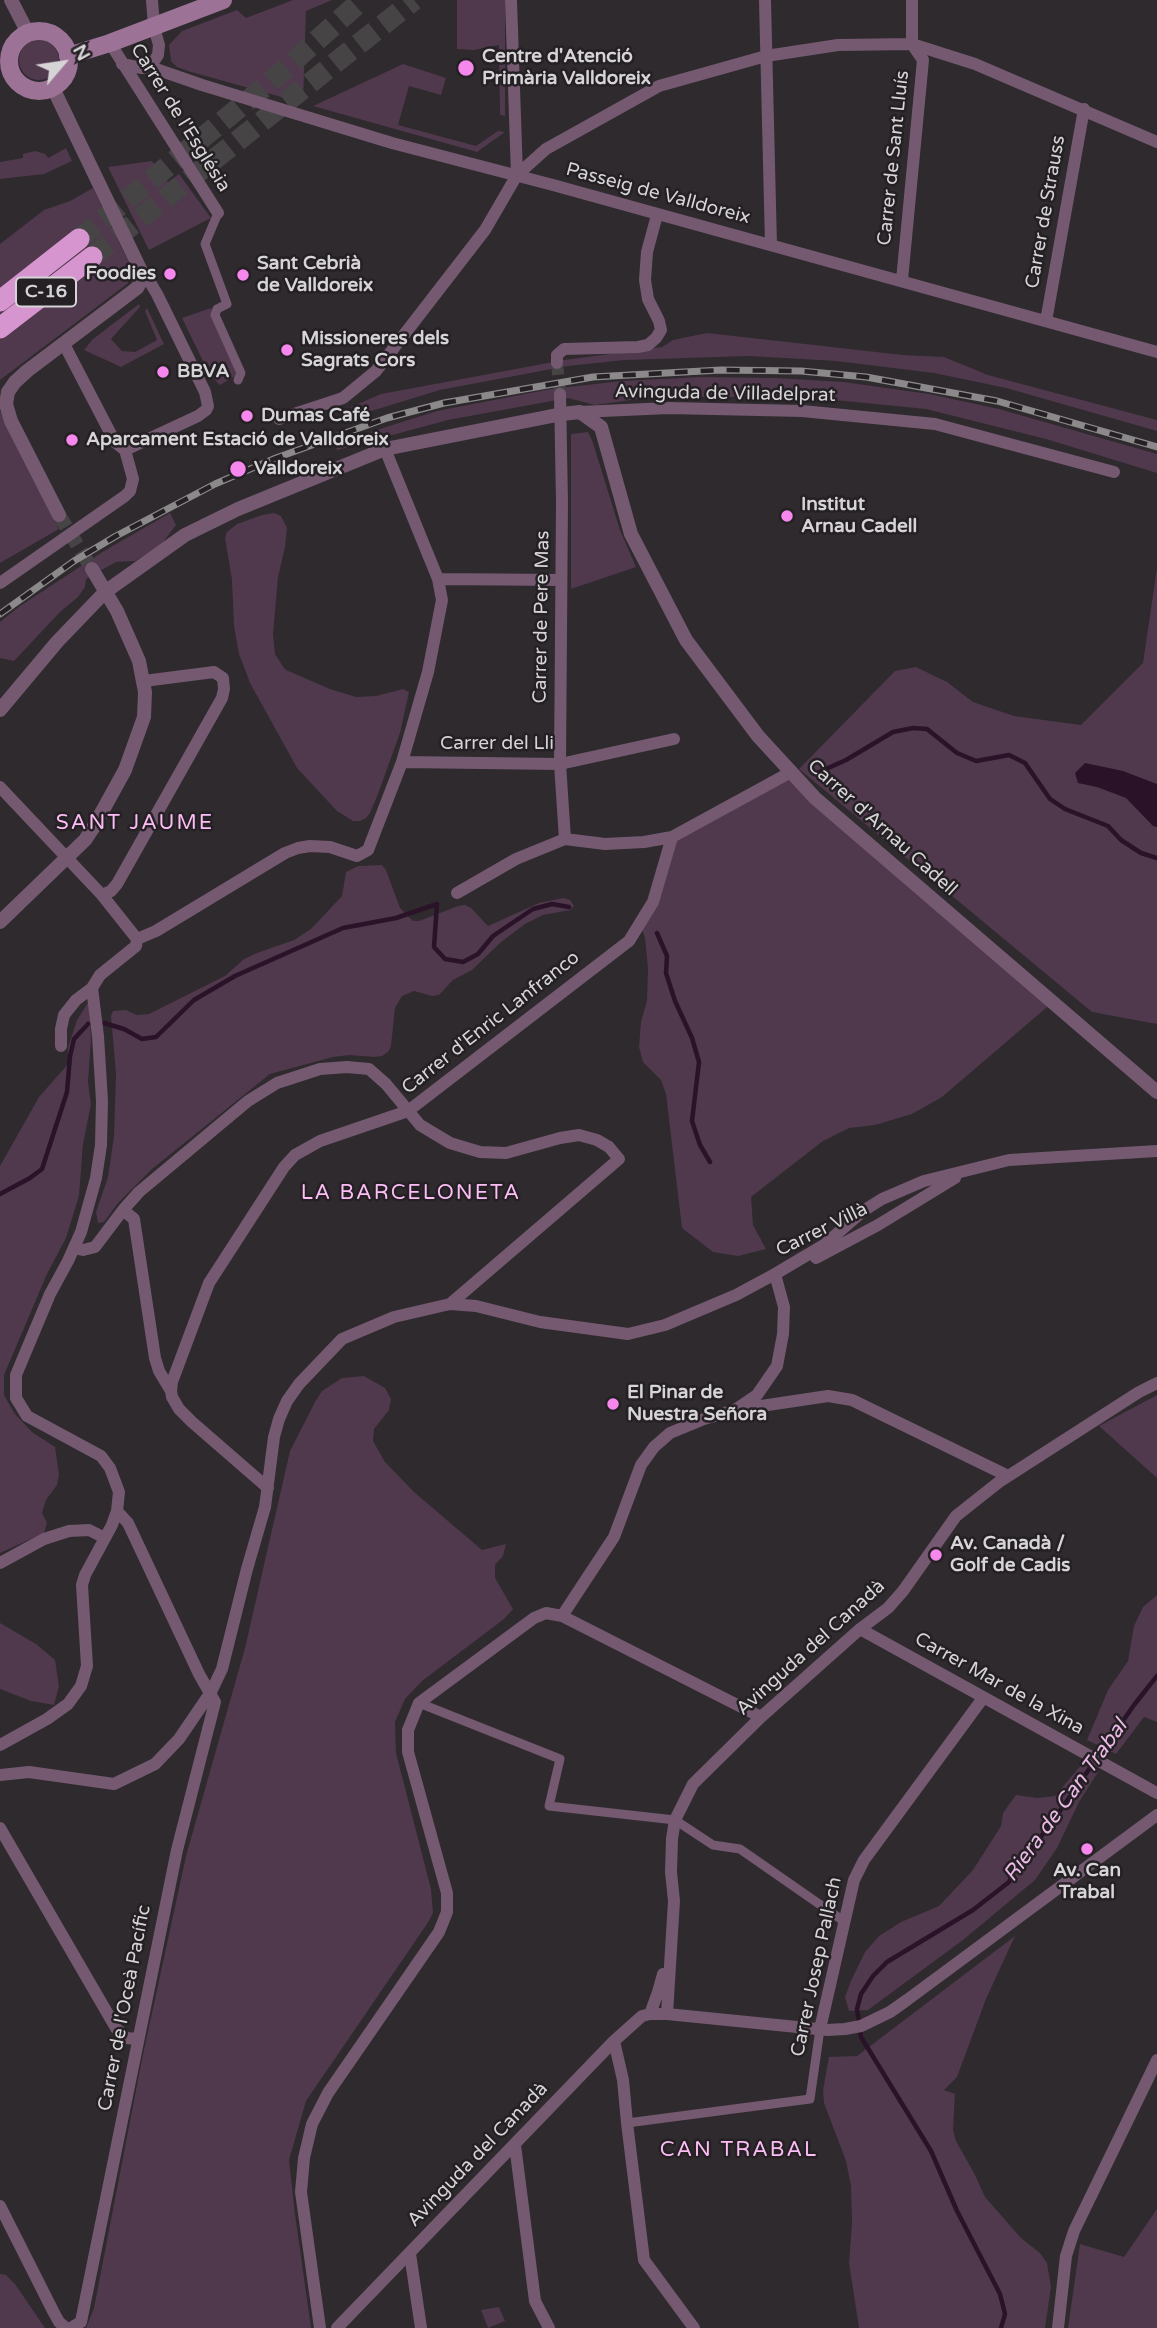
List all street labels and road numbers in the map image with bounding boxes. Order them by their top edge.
street label: Carrer de l'Església [125,39,235,197]
street label: Carrer de Sant Lluís [873,69,915,247]
street label: Carrer de Strauss [1021,134,1071,290]
street label: Passeig de Valldoreix [563,158,753,230]
road number: C-16 [16,278,76,306]
street label: Avinguda de Villadelprat [614,381,836,407]
street label: Carrer de Pere Mas [529,530,555,704]
street label: Carrer del Lli [440,733,554,755]
street label: Carrer d'Arnau Cadell [802,755,962,901]
street label: Carrer d'Enric Lanfranco [398,947,584,1099]
street label: Carrer Villà [773,1198,871,1262]
street label: Avinguda del Canadà [732,1575,890,1721]
street label: Carrer Mar de la Xina [910,1628,1088,1740]
street label: Carrer Josep Pallach [787,1875,847,2059]
street label: Carrer de l'Oceà Pacífic [94,1903,156,2113]
street label: Avinguda del Canadà [403,2078,553,2232]

